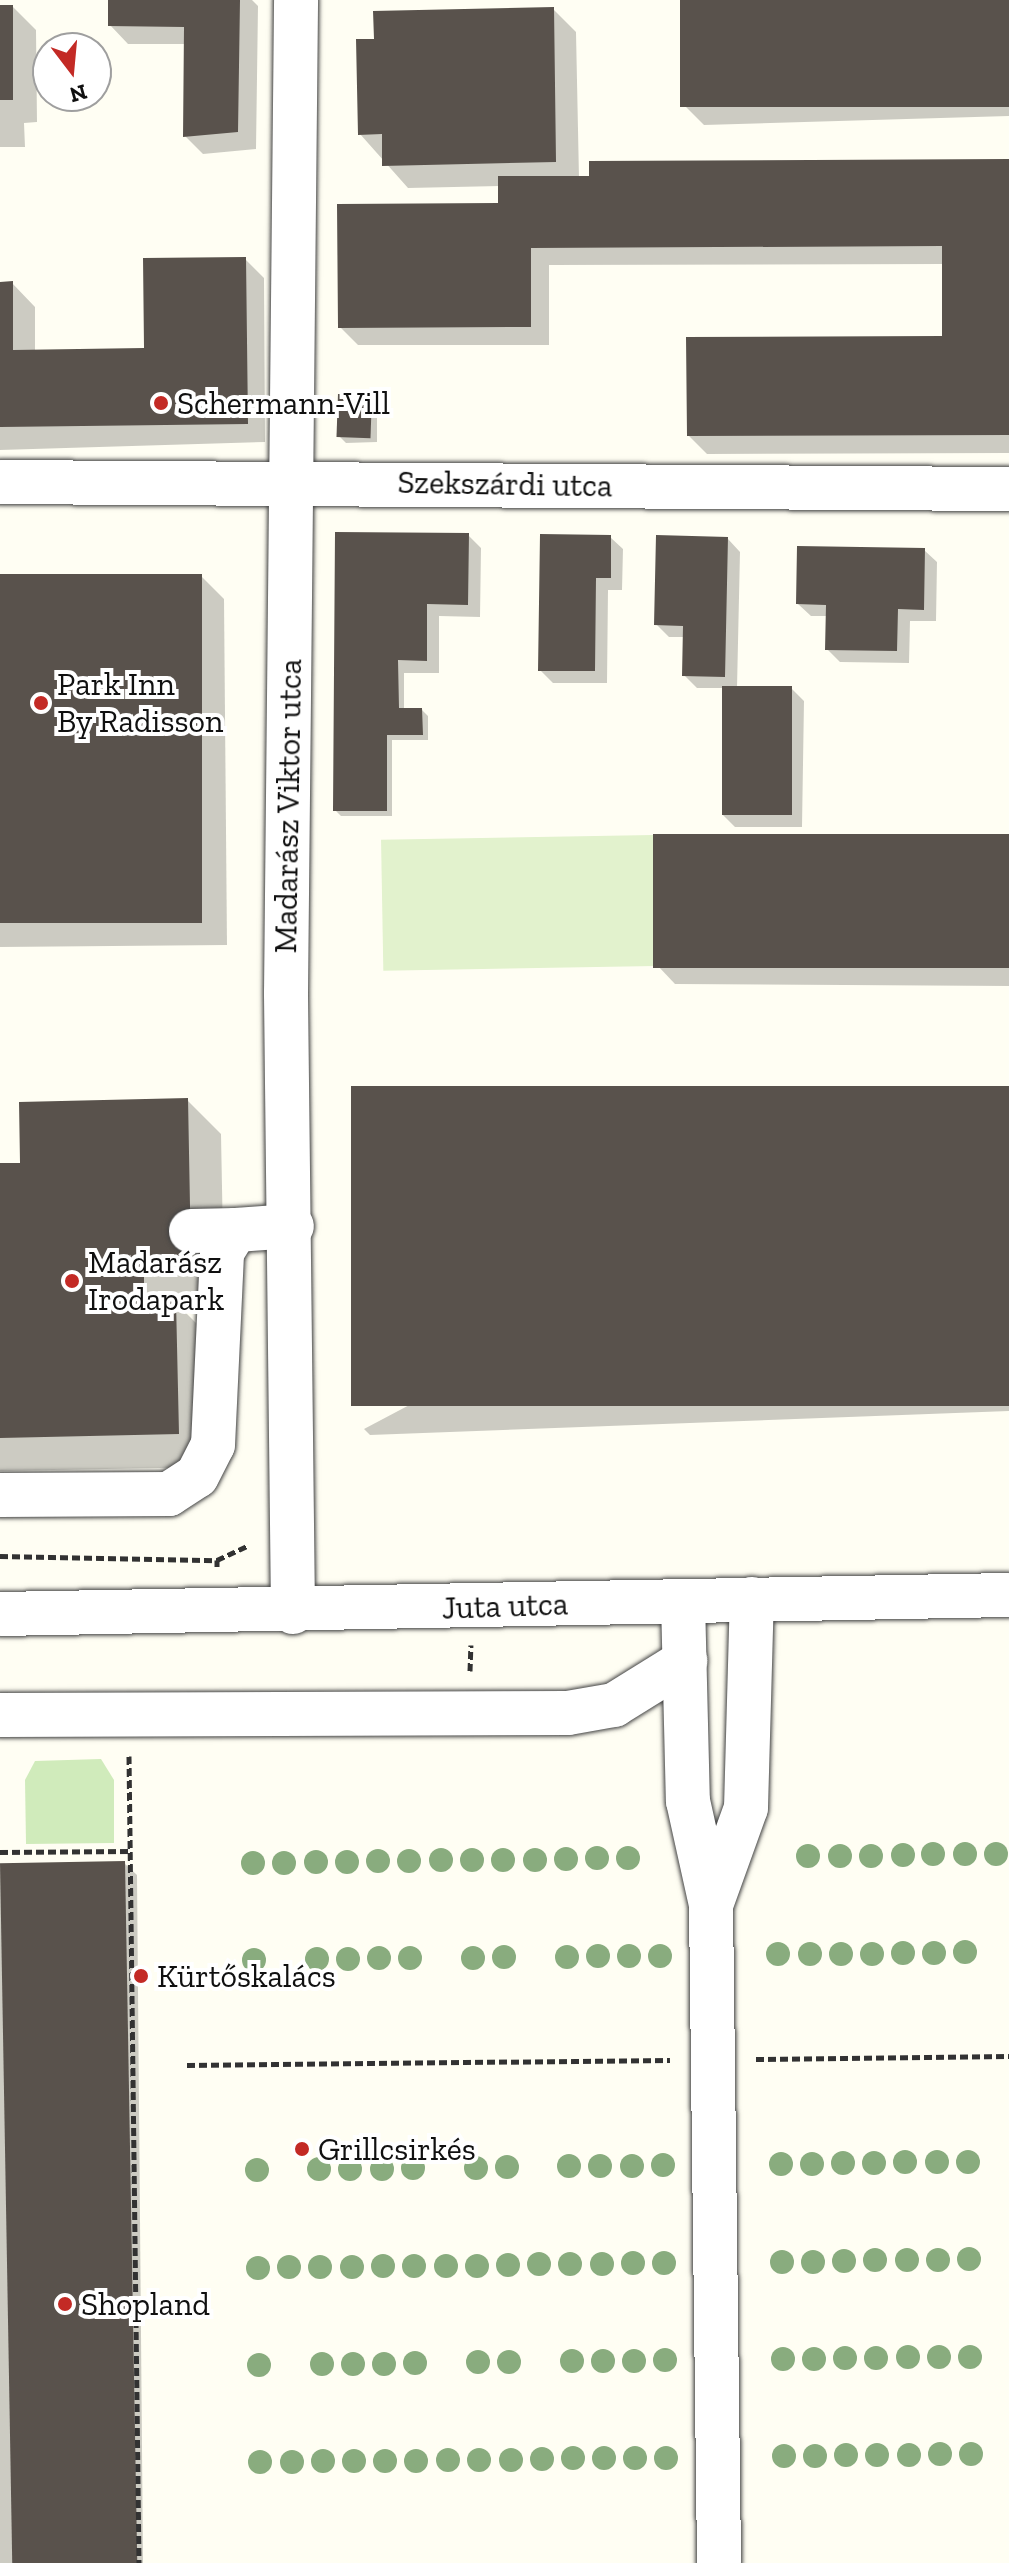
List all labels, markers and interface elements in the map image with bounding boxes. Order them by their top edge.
north arrow [32,32,112,112]
text: N [66,78,90,109]
place label: Schermann-Vill [177,384,390,422]
marker: Schermann-Vill [152,394,170,412]
street label: Szekszárdi utca [397,463,613,505]
street label: Madarász Viktor utca [266,658,310,954]
place label: Park Inn By Radisson [57,666,224,741]
marker: Park Inn By Radisson [32,694,50,712]
place label: Madarász Irodapark [88,1244,224,1319]
marker: Madarász Irodapark [63,1272,81,1290]
street label: Juta utca [441,1585,569,1627]
place label: Kürtőskalács [157,1957,336,1995]
marker: Kürtőskalács [132,1967,150,1985]
place label: Grillcsirkés [318,2130,476,2168]
marker: Grillcsirkés [293,2140,311,2158]
place label: Shopland [81,2285,210,2323]
marker: Shopland [56,2295,74,2313]

